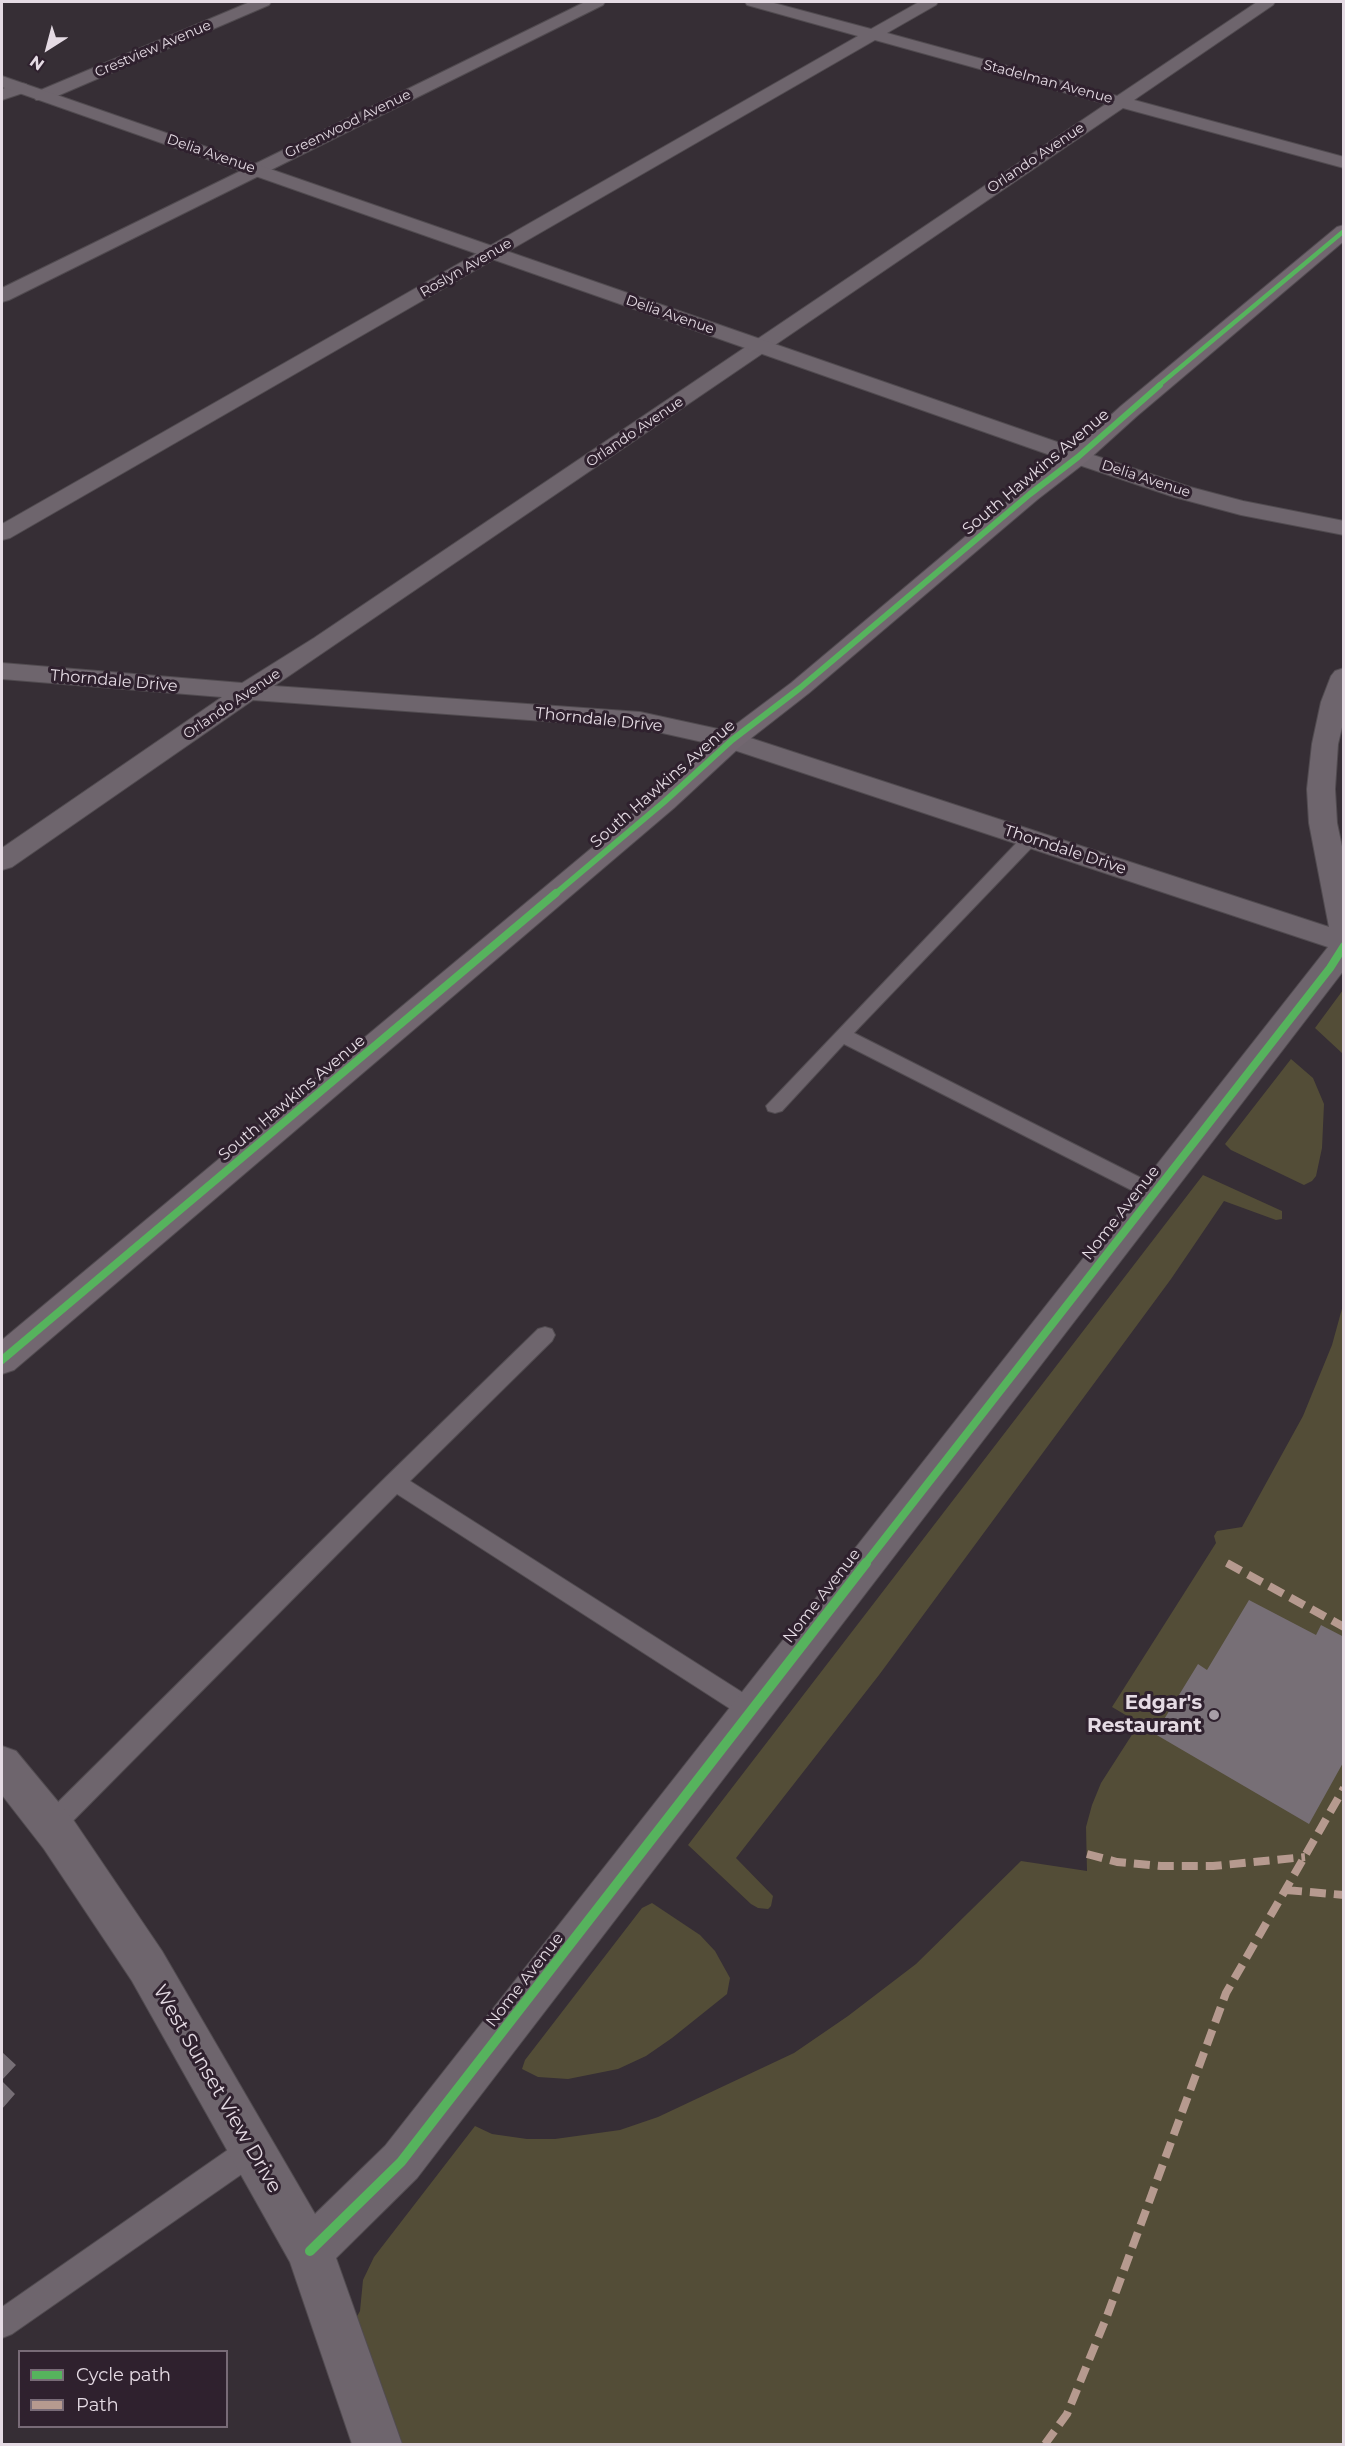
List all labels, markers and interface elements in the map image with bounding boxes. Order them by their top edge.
street label: Crestview Avenue [92,17,214,81]
north arrow [18,18,78,78]
text: N [26,51,48,74]
street label: Stadelman Avenue [982,57,1114,107]
street label: Greenwood Avenue [282,86,414,162]
street label: Orlando Avenue [984,119,1088,197]
street label: Delia Avenue [165,131,257,177]
street label: Roslyn Avenue [417,235,515,301]
street label: Delia Avenue [624,292,716,338]
street label: Orlando Avenue [583,393,687,471]
street label: South Hawkins Avenue [959,405,1113,539]
street label: Delia Avenue [1100,457,1192,501]
street label: Orlando Avenue [180,665,284,743]
street label: Thorndale Drive [50,666,178,696]
street label: Thorndale Drive [535,704,663,736]
street label: South Hawkins Avenue [587,716,739,852]
street label: Thorndale Drive [1001,821,1129,879]
street label: South Hawkins Avenue [215,1031,369,1165]
street label: Nome Avenue [1078,1162,1164,1264]
street label: Nome Avenue [779,1545,865,1647]
place label: Edgar's Restaurant [1087,1691,1202,1738]
marker: Edgar's Restaurant [1207,1708,1221,1722]
street label: Nome Avenue [482,1929,568,2031]
street label: West Sunset View Drive [147,1980,287,2198]
legend [18,2350,228,2428]
text: Cycle path [76,2364,171,2386]
text: Path [76,2394,119,2416]

